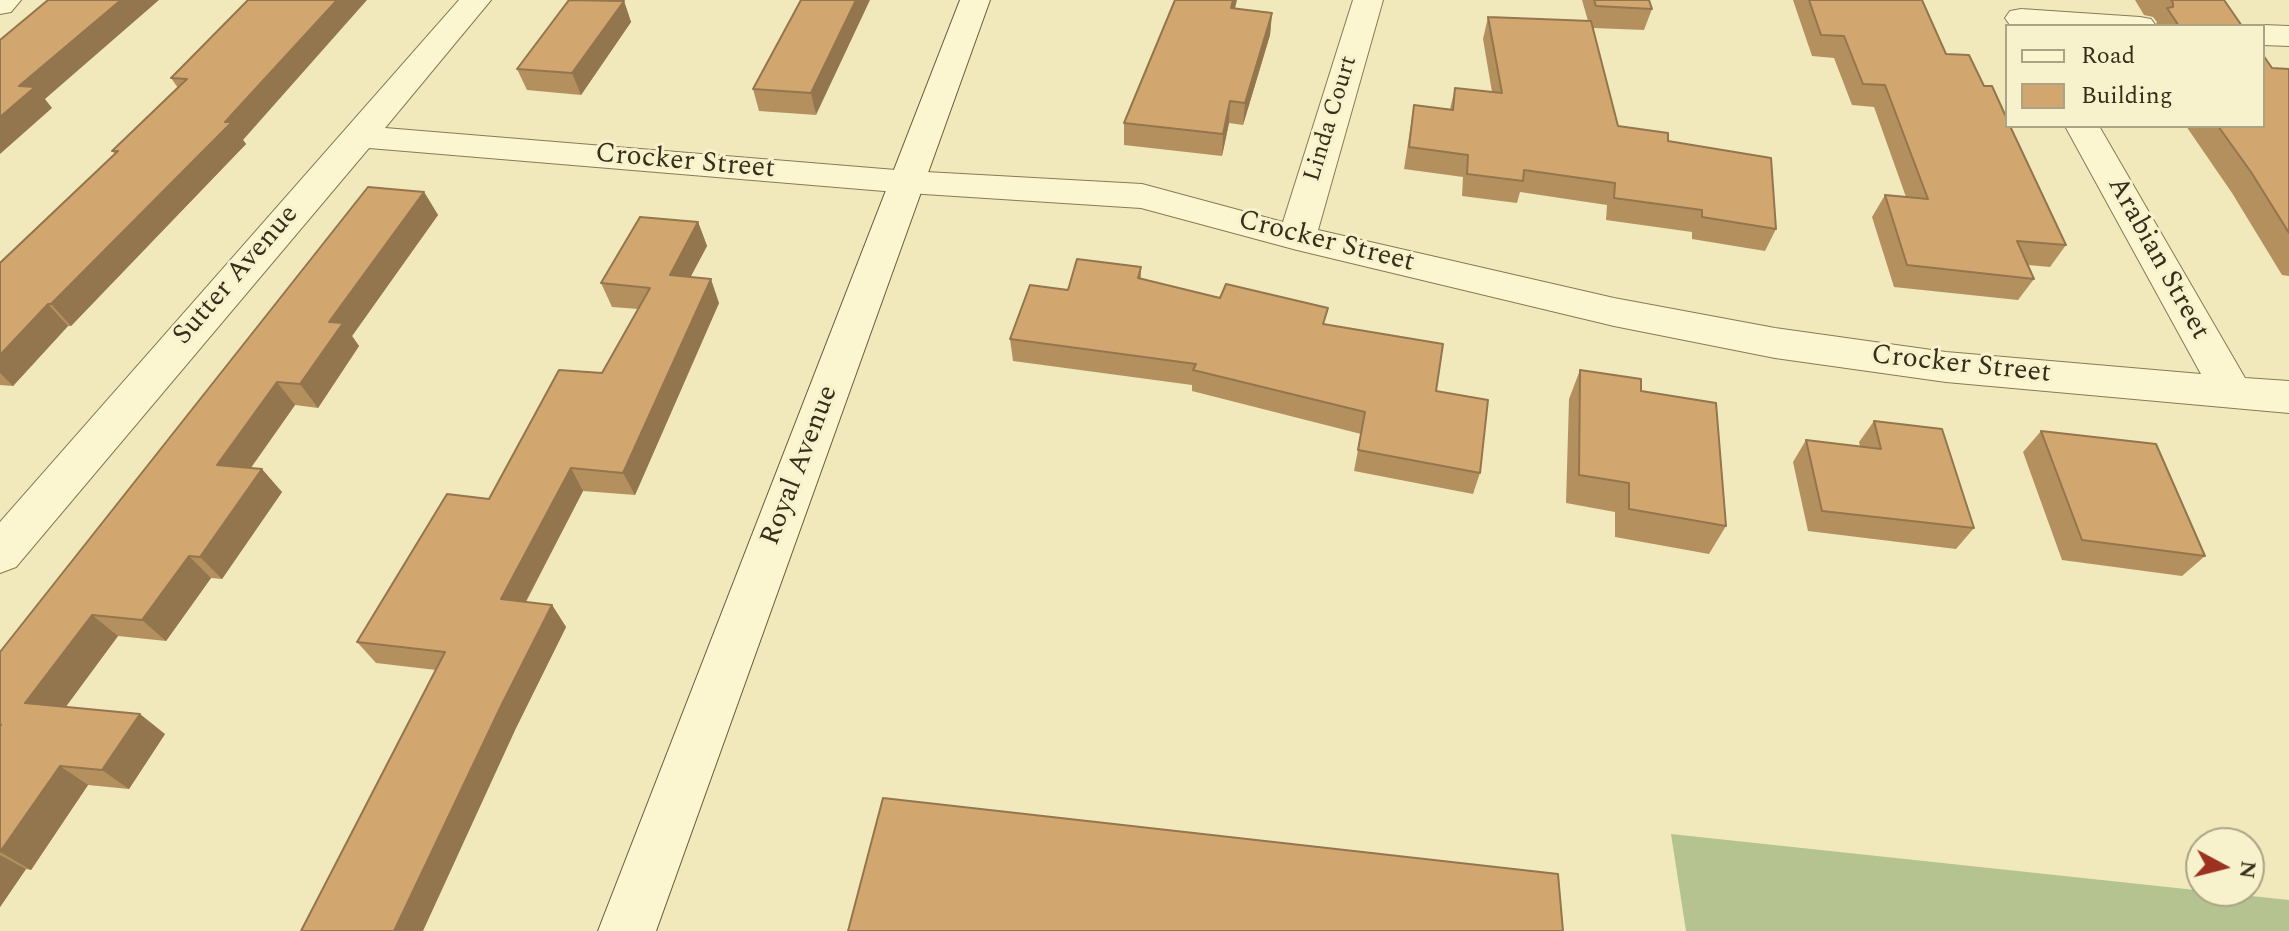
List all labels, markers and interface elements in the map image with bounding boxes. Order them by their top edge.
legend [2005,24,2265,128]
text: Road [2081,38,2135,74]
street label: Linda Court [1299,53,1365,185]
text: Building [2081,78,2173,114]
street label: Crocker Street [594,138,776,188]
street label: Arabian Street [2098,172,2216,346]
street label: Sutter Avenue [167,199,307,353]
street label: Crocker Street [1234,205,1418,281]
street label: Crocker Street [1870,340,2052,392]
street label: Royal Avenue [755,381,847,551]
north arrow [2185,827,2265,907]
text: N [2230,859,2265,881]

